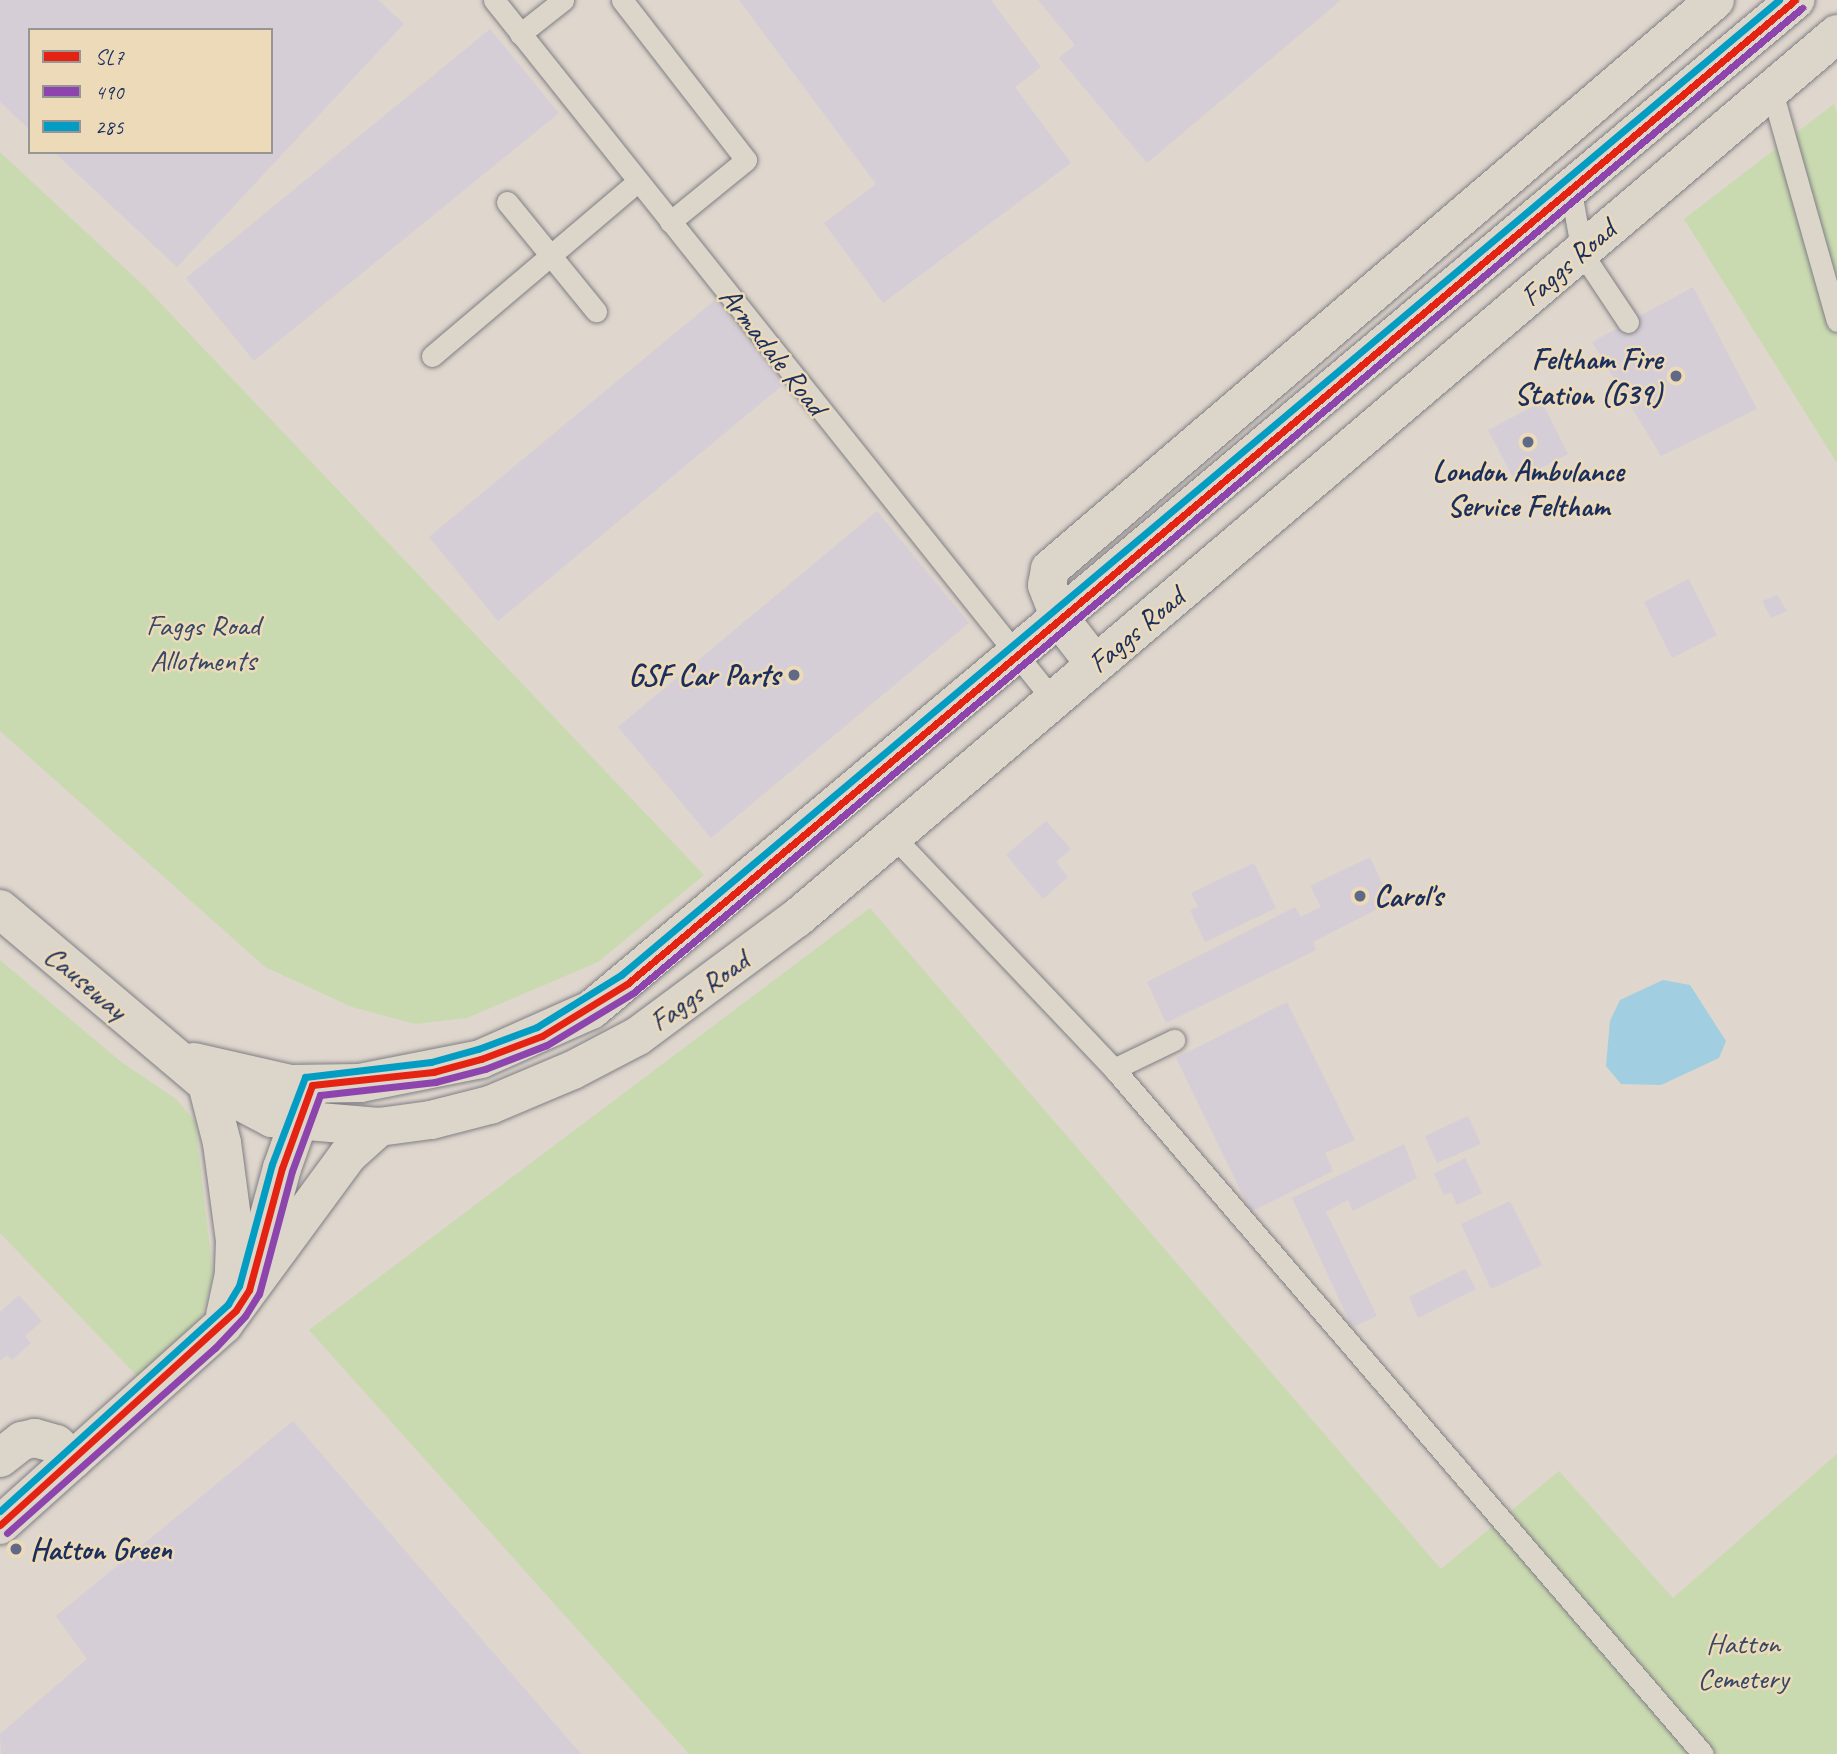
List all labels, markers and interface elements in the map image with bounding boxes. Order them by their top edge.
legend [28,28,273,154]
text: SL7 [95,44,124,70]
text: 490 [95,79,123,105]
text: 285 [95,114,123,140]
street label: Faggs Road [1513,212,1623,314]
street label: Armadale Road [712,280,834,422]
place label: Feltham Fire Station (G39) [1514,341,1662,412]
marker: Feltham Fire Station (G39) [1668,368,1684,384]
marker: London Ambulance Service Feltham [1520,434,1536,450]
place label: London Ambulance Service Feltham [1433,453,1623,524]
street label: Faggs Road [1080,579,1192,681]
park label: Faggs Road Allotments [146,607,260,678]
place label: GSF Car Parts [627,657,780,693]
marker: GSF Car Parts [786,667,802,683]
place label: Carol's [1374,878,1443,914]
marker: Carol's [1352,888,1368,904]
street label: Causeway [37,937,135,1027]
street label: Faggs Road [642,943,756,1039]
place label: Hatton Green [30,1531,172,1567]
marker: Hatton Green [8,1541,24,1557]
park label: Hatton Cemetery [1697,1625,1789,1696]

